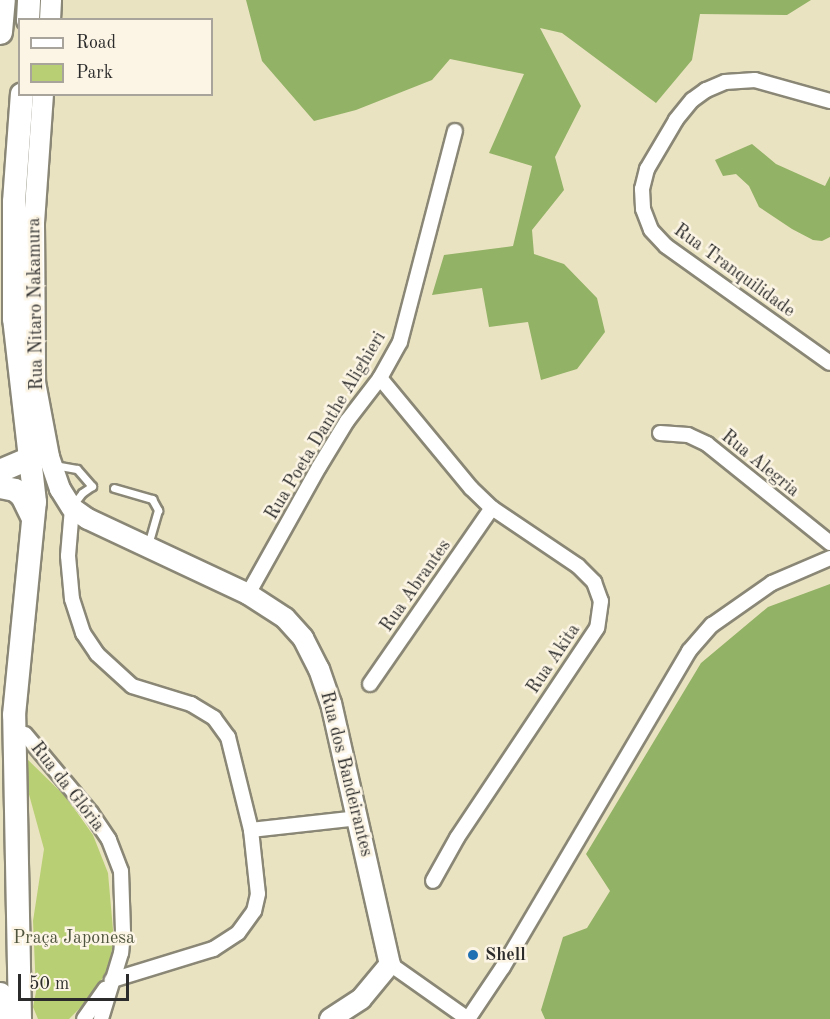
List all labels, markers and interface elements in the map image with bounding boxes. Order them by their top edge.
legend [18,18,213,96]
text: Road [76,34,116,52]
text: Park [76,64,113,82]
street label: Rua Nitaro Nakamura [24,217,48,391]
street label: Rua Tranquilidade [669,220,799,322]
street label: Rua Poeta Danthe Alighieri [261,328,391,524]
street label: Rua Alegria [717,426,803,502]
street label: Rua Abrantes [376,536,456,636]
street label: Rua Akita [523,620,585,698]
street label: Rua dos Bandeirantes [315,689,377,859]
street label: Rua da Glória [25,738,109,836]
park label: Praça Japonesa [13,927,135,949]
place label: Shell [485,944,526,966]
marker: Shell [466,948,480,962]
scale bar [21,962,132,1000]
text: 50 m [29,975,69,993]

